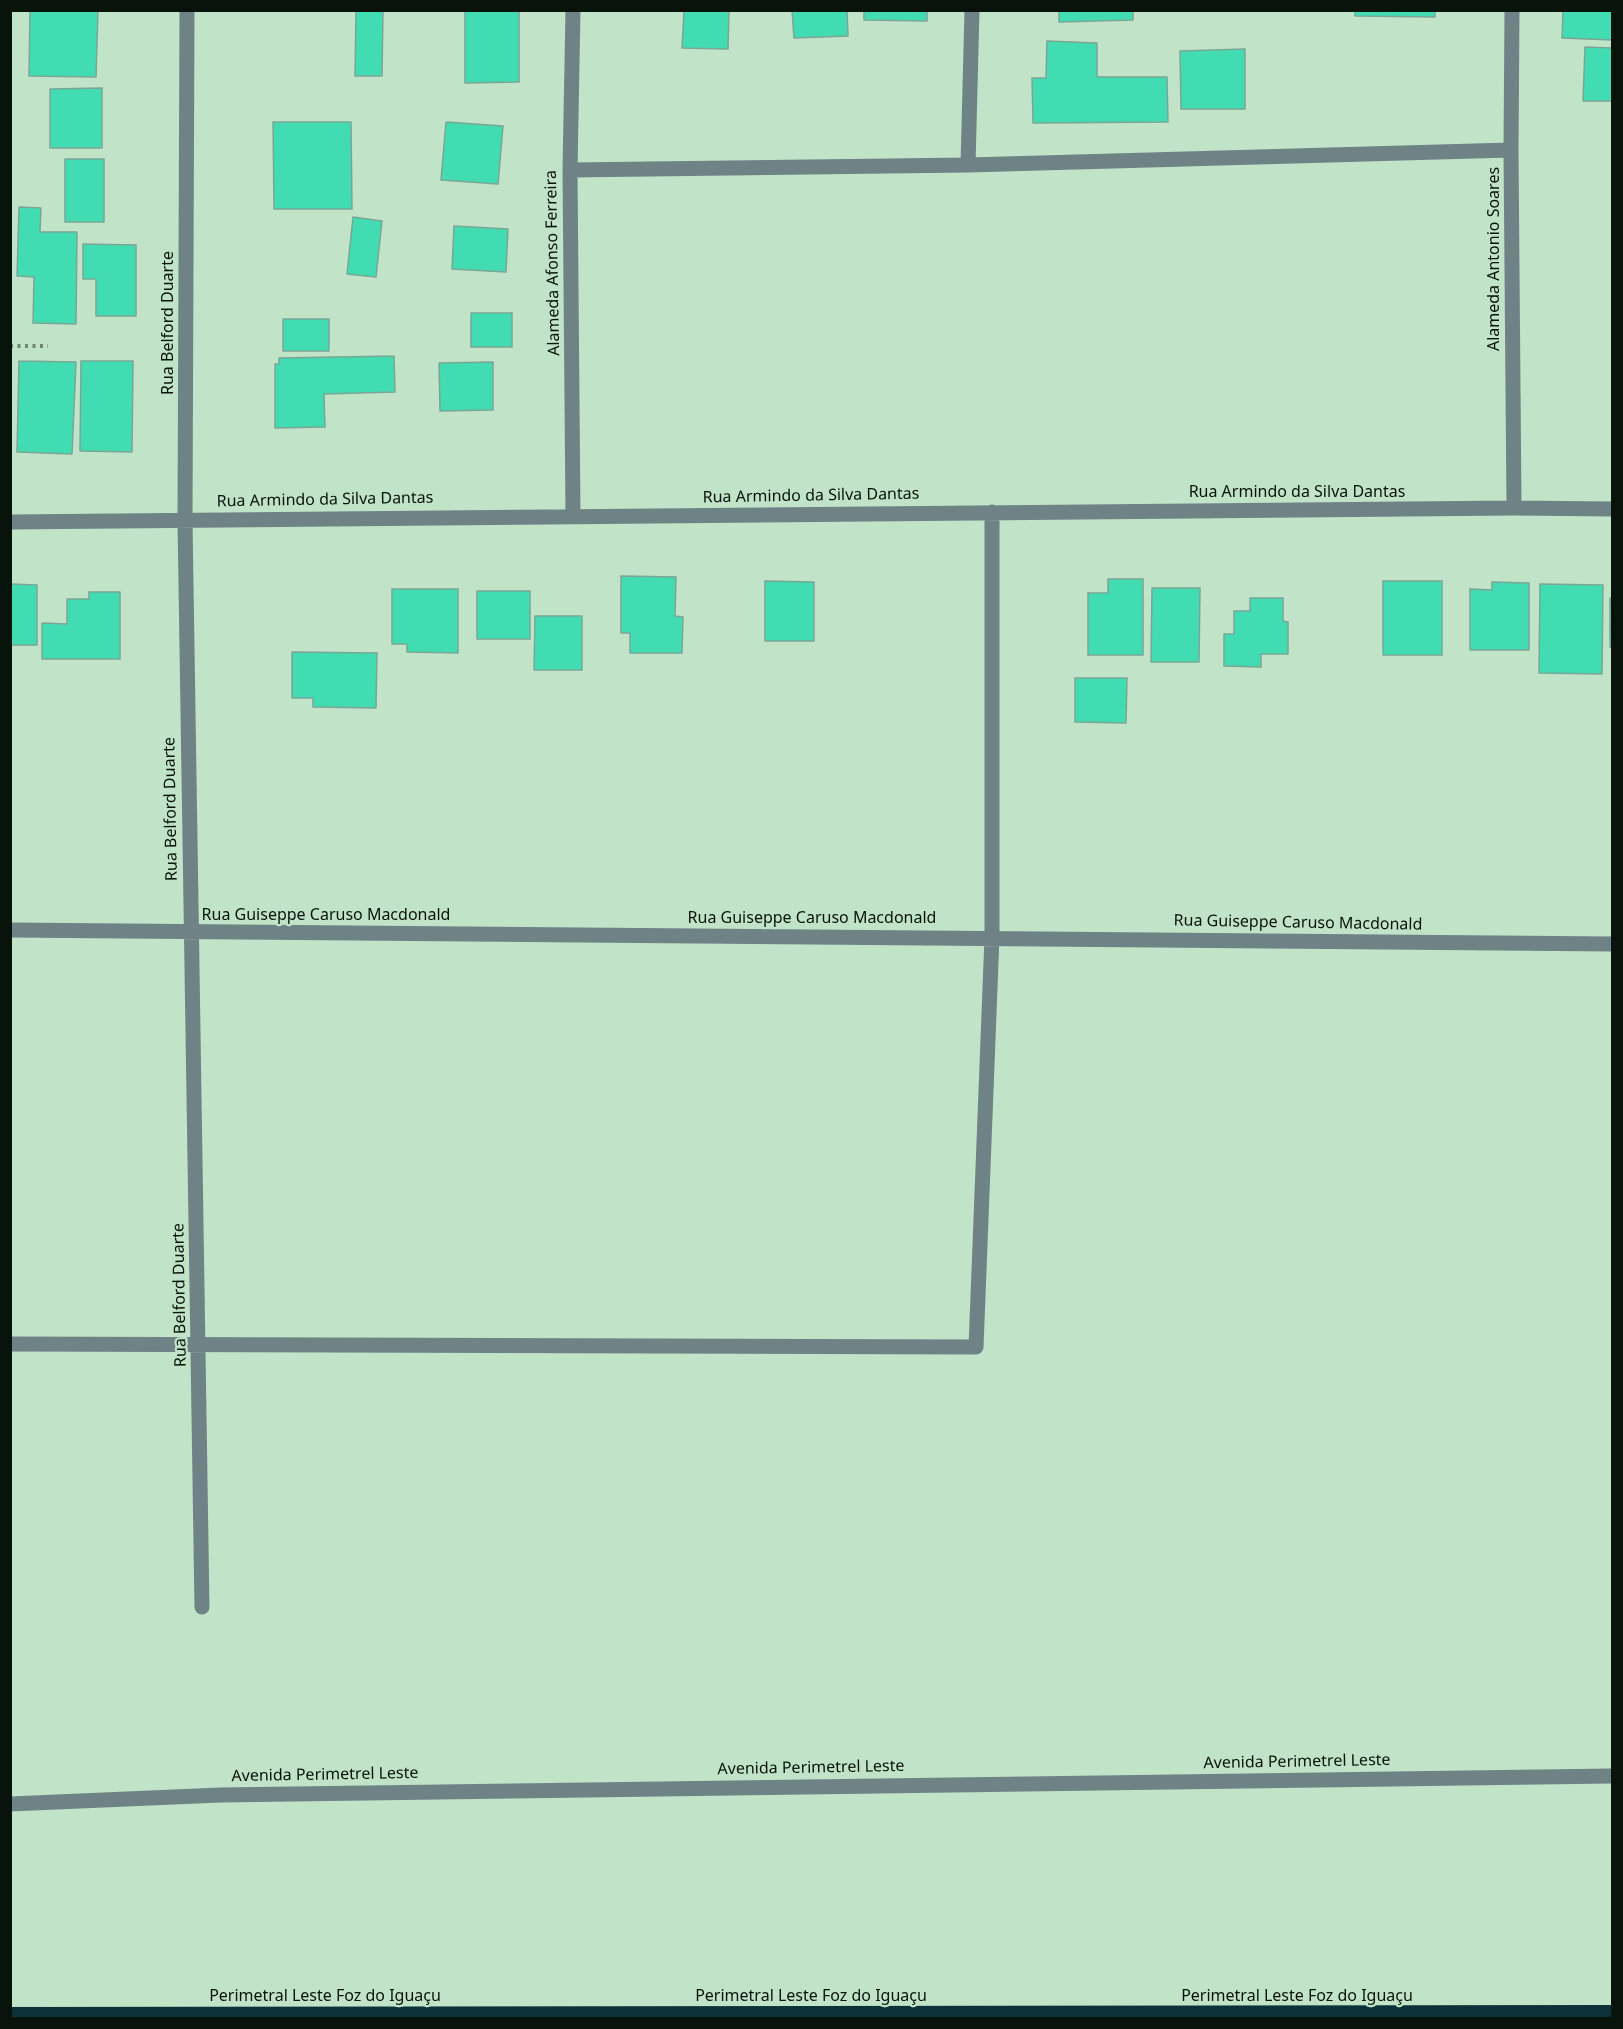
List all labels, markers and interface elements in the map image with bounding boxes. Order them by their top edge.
street label: Alameda Antonio Soares [1484,167,1504,351]
street label: Alameda Afonso Ferreira [542,170,564,356]
street label: Rua Belford Duarte [158,251,178,395]
street label: Rua Armindo da Silva Dantas [1189,482,1405,502]
street label: Rua Armindo da Silva Dantas [702,485,920,507]
street label: Rua Armindo da Silva Dantas [216,489,434,511]
street label: Rua Belford Duarte [160,737,182,881]
street label: Rua Guiseppe Caruso Macdonald [202,905,450,925]
street label: Rua Guiseppe Caruso Macdonald [688,908,936,928]
street label: Rua Guiseppe Caruso Macdonald [1173,911,1423,935]
street label: Rua Belford Duarte [169,1223,191,1367]
street label: Avenida Perimetrel Leste [1203,1751,1391,1773]
street label: Avenida Perimetrel Leste [717,1757,905,1779]
street label: Avenida Perimetrel Leste [231,1764,419,1786]
street label: Perimetral Leste Foz do Iguaçu [209,1986,441,2006]
street label: Perimetral Leste Foz do Iguaçu [695,1986,927,2006]
street label: Perimetral Leste Foz do Iguaçu [1181,1986,1413,2006]

